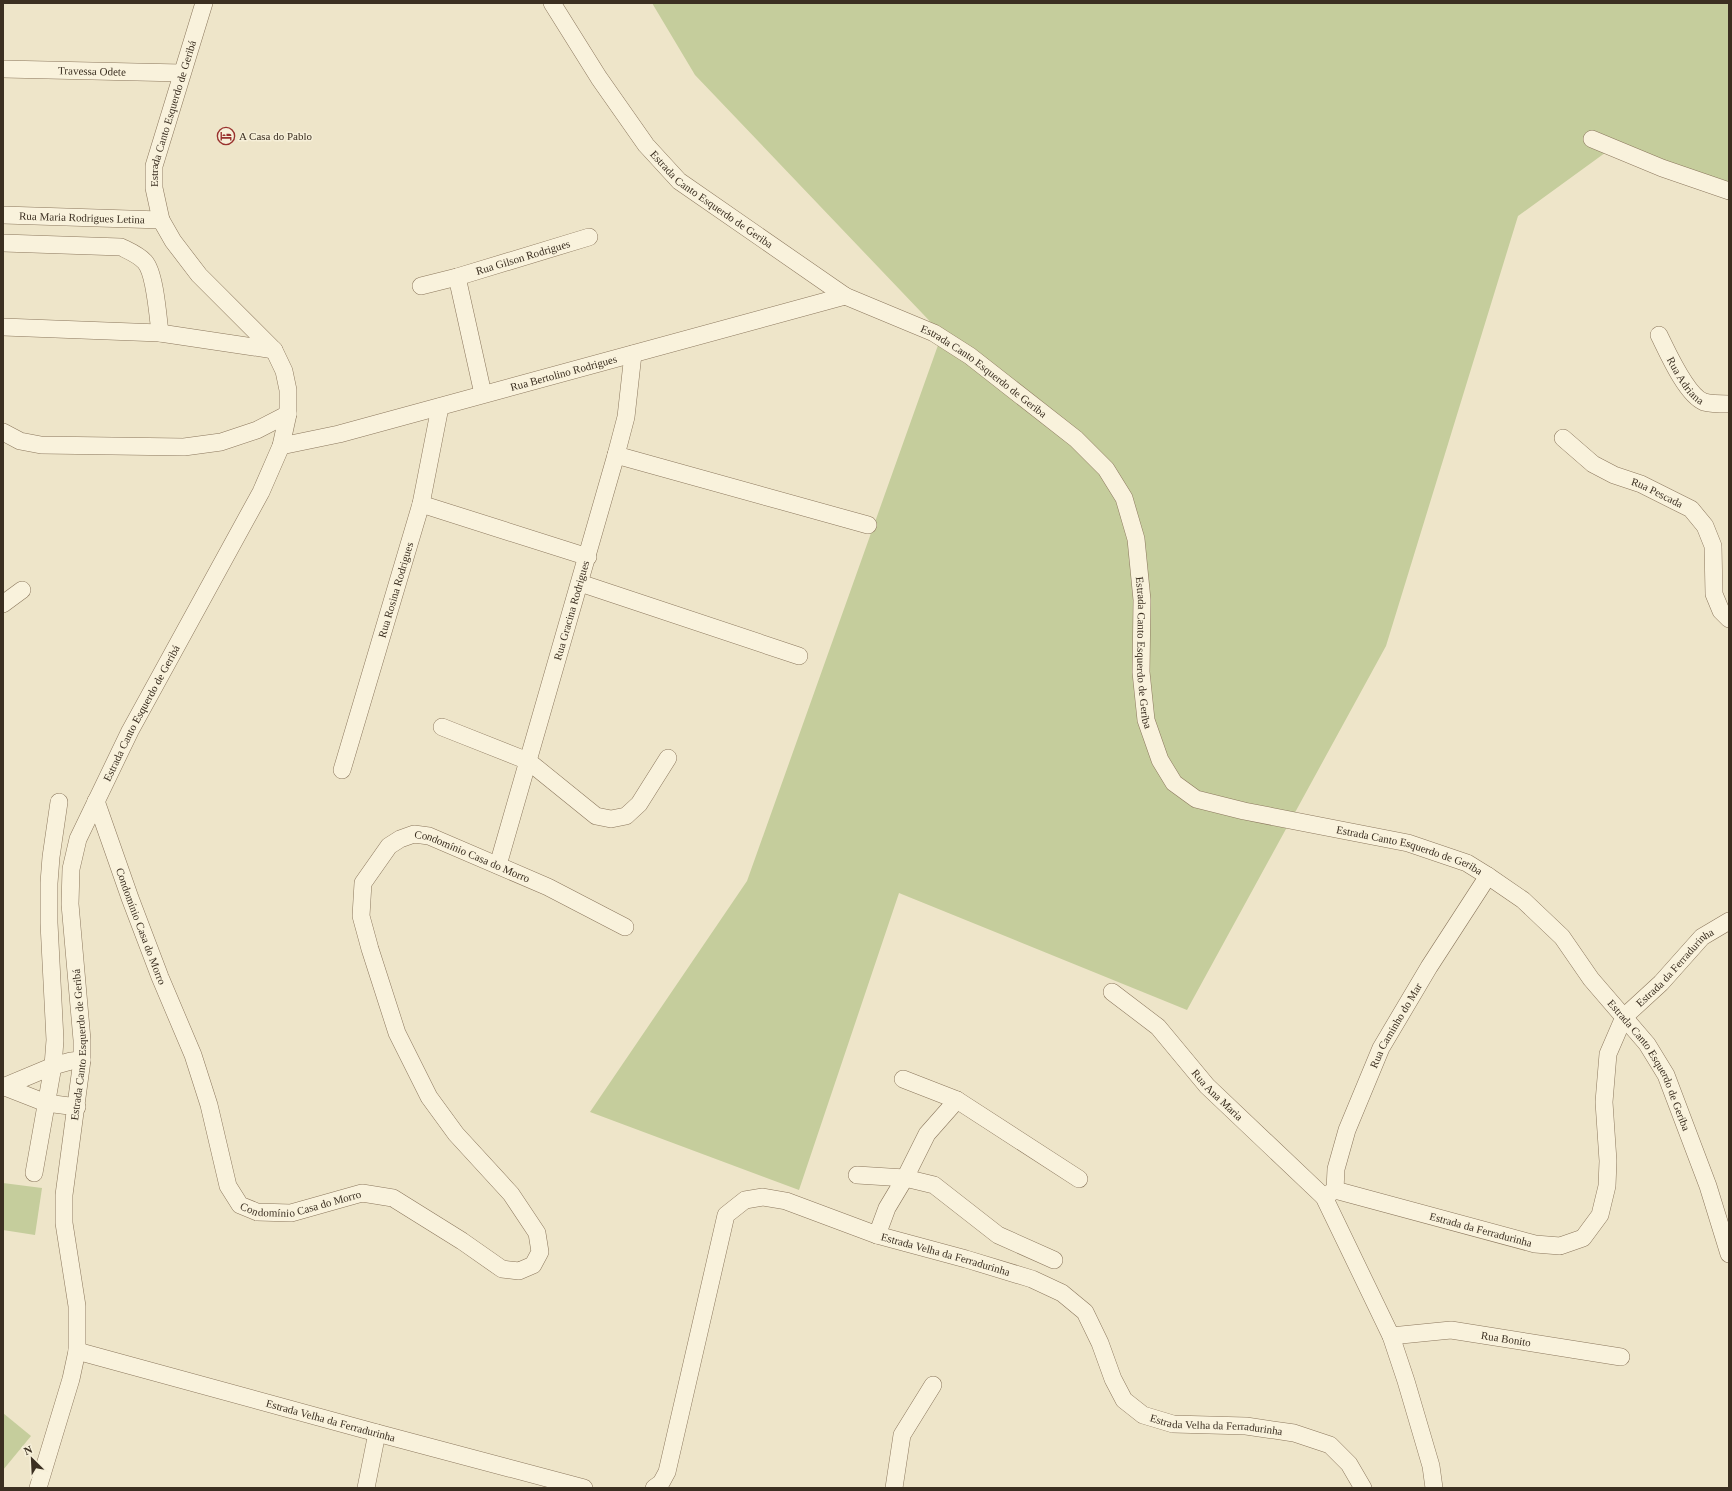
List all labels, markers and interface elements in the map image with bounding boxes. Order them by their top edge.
street label: Estrada Canto Esquerdo de Geribá [148,39,198,187]
street label: Travessa Odete [58,64,126,78]
hotel icon: A Casa do Pablo [216,126,236,146]
place label: A Casa do Pablo [239,130,313,142]
street label: Estrada Canto Esquerdo de Geriba [648,148,775,250]
street label: Rua Maria Rodrigues Letina [19,210,145,225]
street label: Rua Gilson Rodrigues [474,237,571,277]
street label: Estrada Canto Esquerdo de Geriba [919,322,1049,420]
street label: Rua Bertolino Rodrigues [509,352,618,393]
street label: Rua Adriana [1665,355,1706,407]
street label: Rua Pescada [1630,475,1685,510]
street label: Rua Rosina Rodrigues [376,541,415,639]
street label: Rua Gracina Rodrigues [551,559,591,662]
street label: Estrada Canto Esquerdo de Geriba [1134,576,1154,730]
street label: Estrada Canto Esquerdo de Geribá [101,643,182,783]
street label: Estrada Canto Esquerdo de Geriba [1335,823,1485,877]
street label: Condomínio Casa do Morro [414,828,532,885]
street label: Condomínio Casa do Morro [114,866,169,987]
street label: Estrada da Ferradurinha [1633,925,1716,1009]
street label: Estrada Canto Esquerdo de Geribá [68,968,88,1121]
street label: Rua Caminho do Mar [1367,981,1424,1070]
street label: Estrada Canto Esquerdo de Geriba [1605,997,1693,1132]
street label: Rua Ana Maria [1190,1067,1245,1123]
street label: Condomínio Casa do Morro [239,1187,363,1219]
street label: Estrada da Ferradurinha [1428,1210,1533,1249]
street label: Estrada Velha da Ferradurinha [880,1230,1012,1278]
street label: Rua Bonito [1480,1329,1532,1349]
street label: Estrada Velha da Ferradurinha [265,1397,397,1444]
street label: Estrada Velha da Ferradurinha [1149,1411,1283,1437]
north arrow [12,1439,52,1479]
text: N [22,1443,34,1457]

